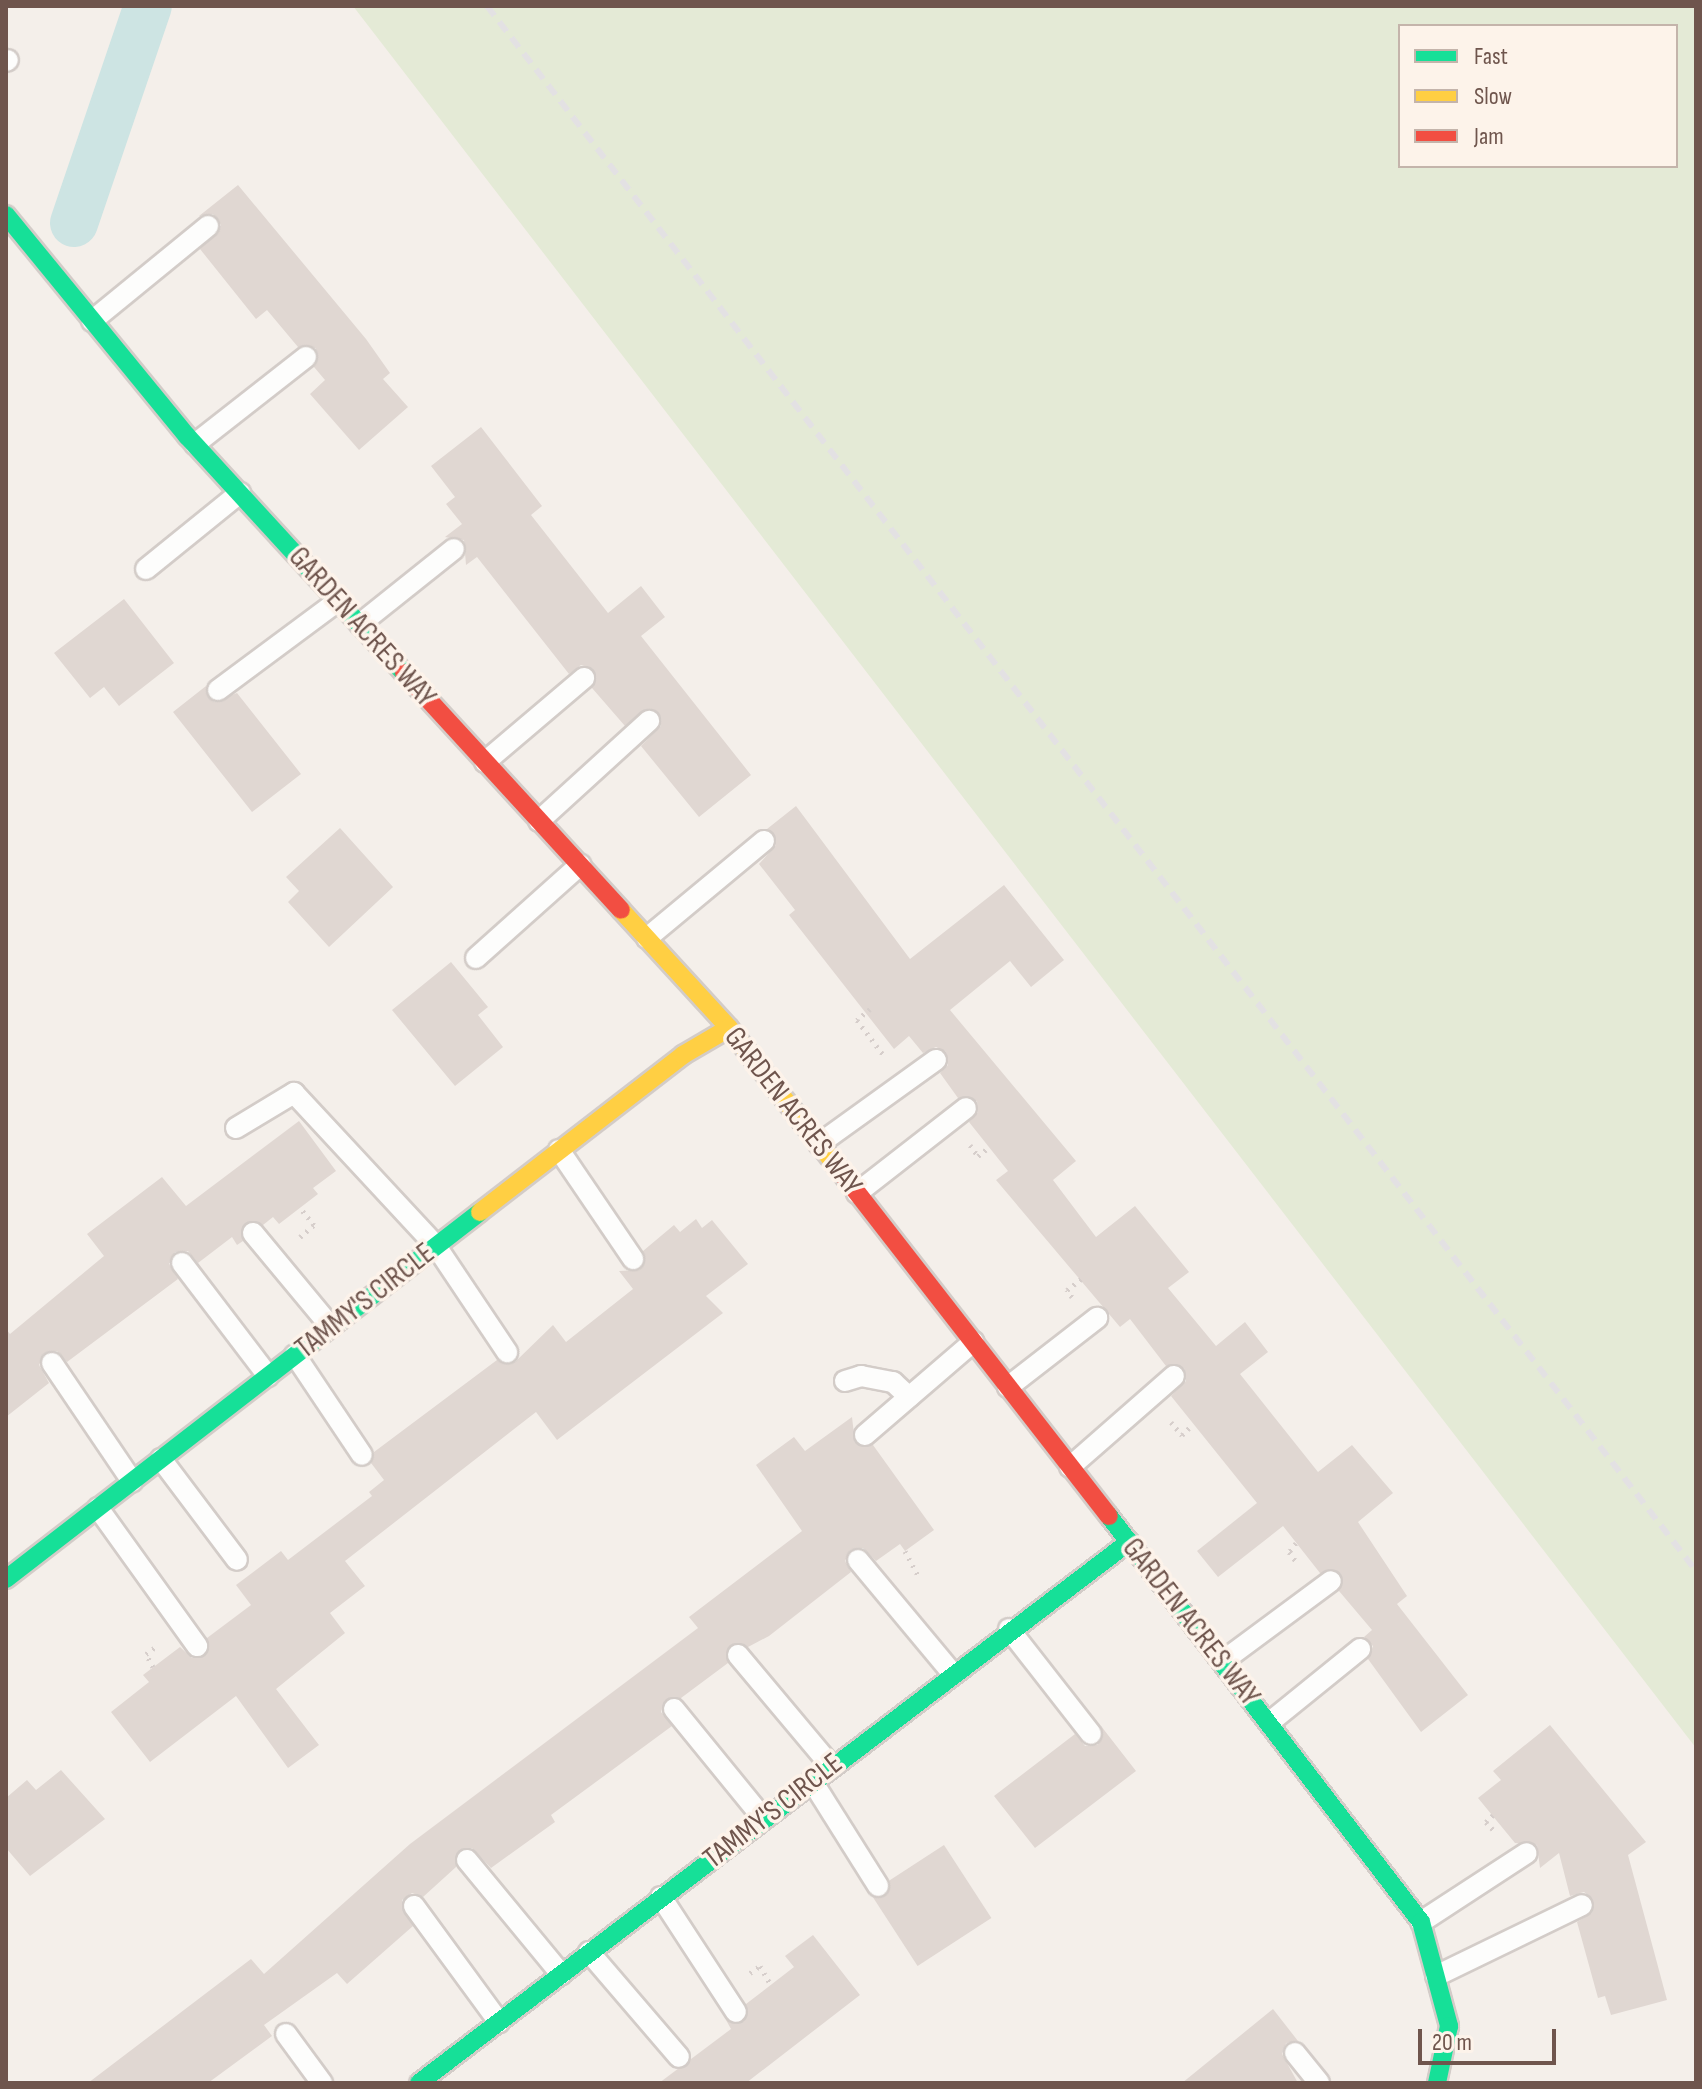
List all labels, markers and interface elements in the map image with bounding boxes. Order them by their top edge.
legend [1398,24,1678,168]
text: Fast [1474,42,1508,71]
text: Slow [1474,82,1512,111]
text: Jam [1474,122,1504,151]
street label: GARDEN ACRES WAY [281,540,443,714]
street label: GARDEN ACRES WAY [716,1020,870,1202]
street label: TAMMY'S CIRCLE [288,1236,442,1366]
street label: GARDEN ACRES WAY [1114,1531,1268,1713]
street label: TAMMY'S CIRCLE [696,1746,850,1876]
scale bar [1422,2013,1560,2063]
text: 20 m [1432,2028,1472,2057]

